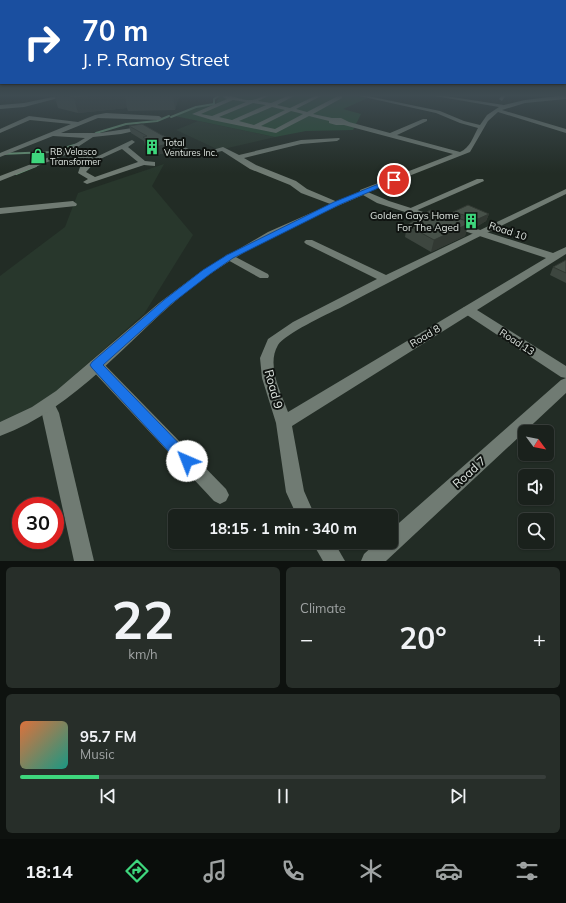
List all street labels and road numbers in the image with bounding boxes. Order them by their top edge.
street label: Road 10 [487,219,529,243]
street label: Road 8 [407,322,443,350]
street label: Road 13 [497,326,537,358]
street label: Road 9 [262,368,286,410]
street label: Road 7 [449,453,489,491]

